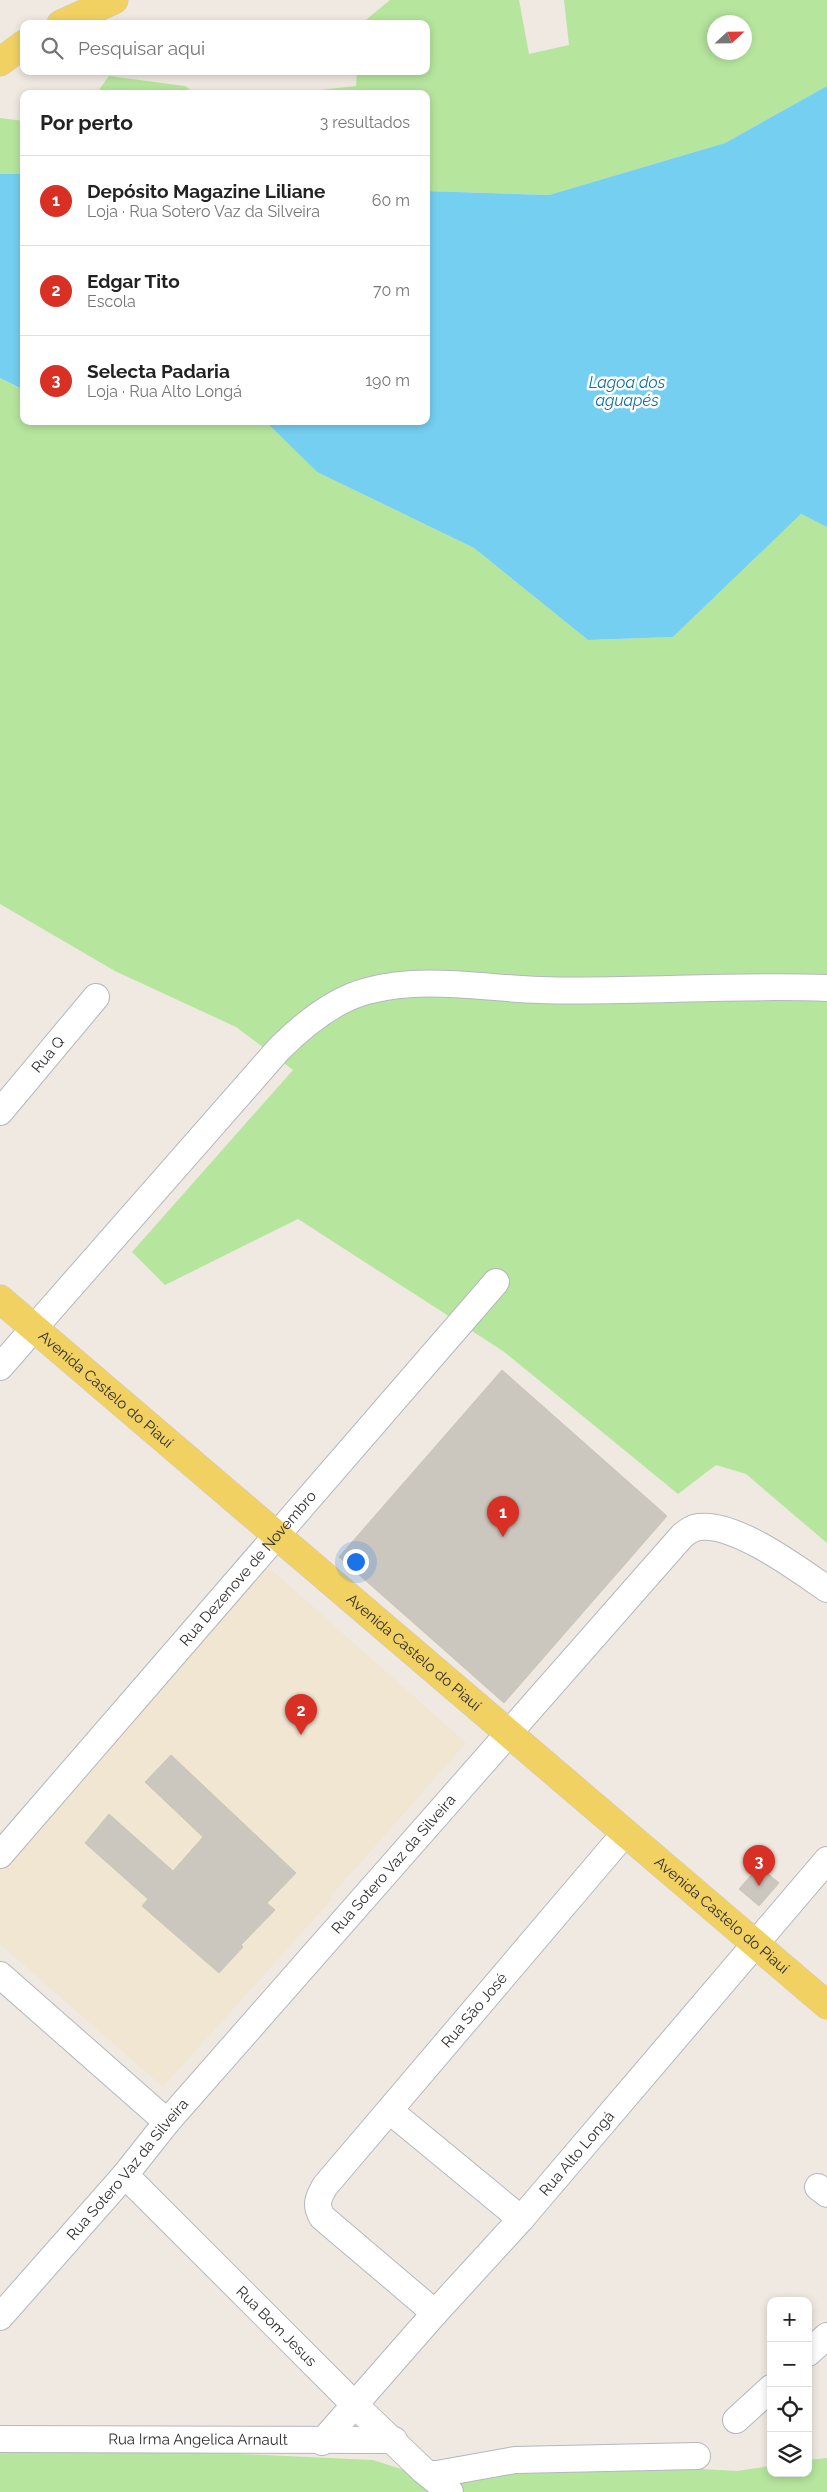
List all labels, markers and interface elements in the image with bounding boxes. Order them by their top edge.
north arrow [707,15,752,60]
search box [20,20,430,75]
icon: search [38,34,66,62]
text: Pesquisar aqui [78,37,205,59]
text: Por perto [40,110,133,135]
text: 3 resultados [320,113,410,132]
text: Depósito Magazine Liliane [87,180,325,202]
text: 1 [52,191,60,210]
text: 60 m [372,191,410,210]
text: Loja · Rua Sotero Vaz da Silveira [87,202,320,221]
text: Edgar Tito [87,270,180,292]
text: 2 [51,281,61,300]
text: 70 m [373,281,410,300]
text: Escola [87,292,136,311]
text: Selecta Padaria [87,360,230,382]
text: 3 [52,371,60,390]
text: 190 m [365,371,410,390]
water label: Lagoa dos aguapés [589,373,666,410]
text: Loja · Rua Alto Longá [87,382,242,401]
street label: Rua Q [28,1033,68,1076]
street label: Avenida Castelo do Piauí [35,1327,177,1452]
street label: Rua Dezenove de Novembro [176,1487,320,1650]
pin: 1 [487,1496,519,1537]
your location [343,1549,369,1575]
street label: Avenida Castelo do Piauí [343,1590,485,1715]
pin: 2 [285,1694,317,1735]
street label: Rua Sotero Vaz da Silveira [328,1791,459,1937]
pin: 3 [743,1845,775,1886]
street label: Avenida Castelo do Piauí [651,1853,793,1978]
street label: Rua São José [438,1969,511,2051]
street label: Rua Sotero Vaz da Silveira [63,2095,192,2244]
street label: Rua Alto Longá [536,2107,618,2200]
street label: Rua Bom Jesus [232,2282,320,2370]
map controls [767,2297,812,2477]
button: + [767,2297,812,2342]
button: − [767,2342,812,2387]
button: locate [767,2387,812,2432]
street label: Rua Irma Angelica Arnault [108,2430,288,2449]
button: layers [767,2432,812,2477]

